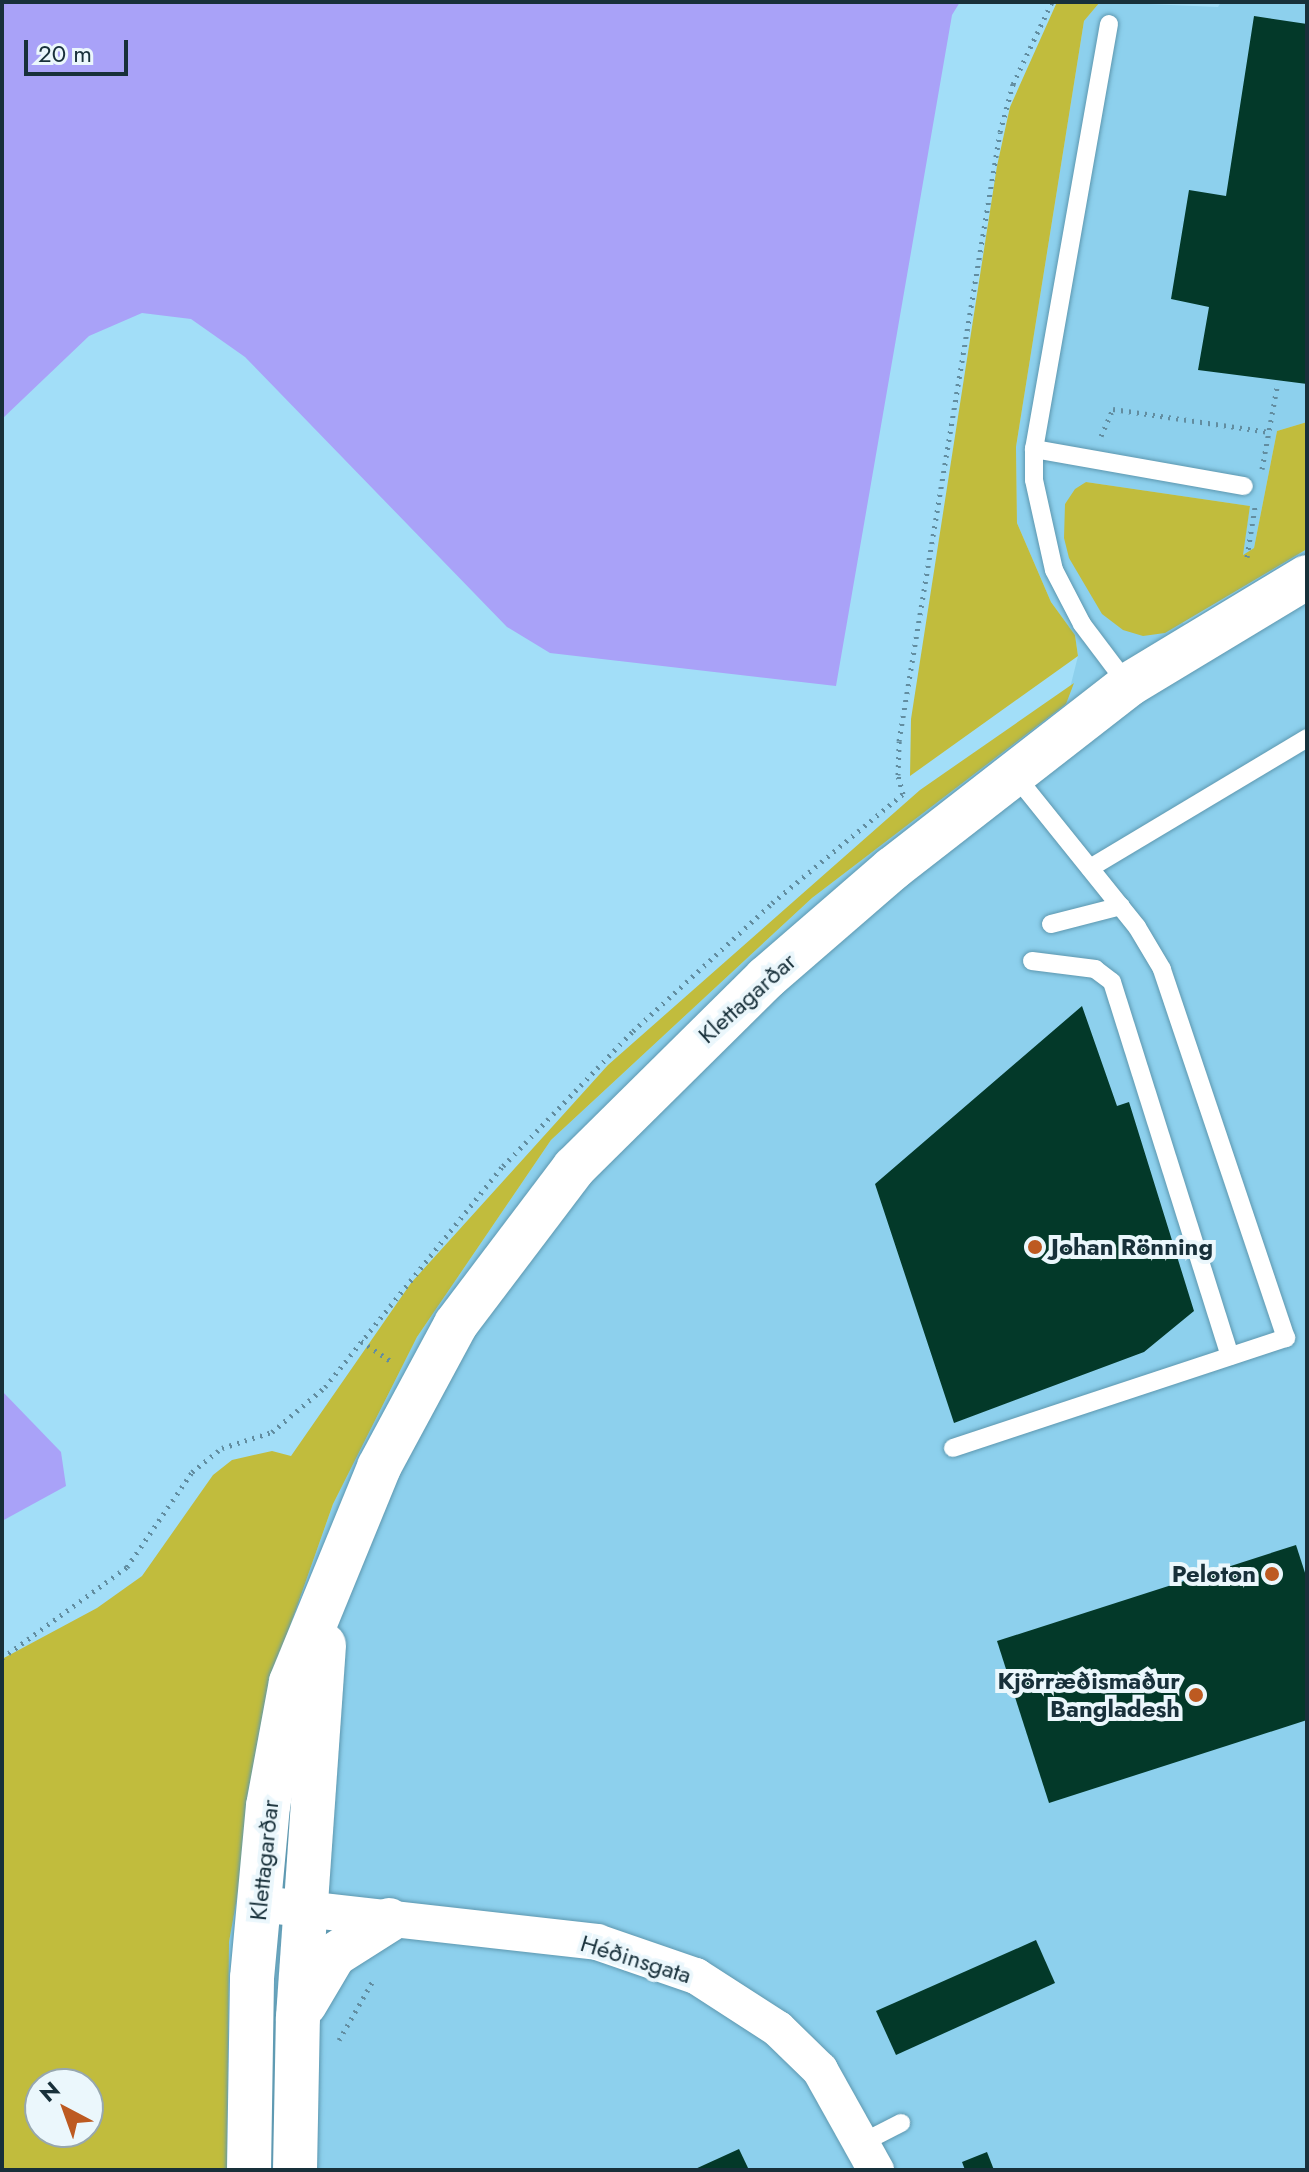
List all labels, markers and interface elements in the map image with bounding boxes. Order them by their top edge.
scale bar [28,24,132,74]
text: 20 m [38,36,92,71]
street label: Klettagarðar [692,947,802,1049]
place label: Johan Rönning [1051,1233,1213,1261]
marker: Johan Rönning [1026,1238,1044,1256]
place label: Peloton [1172,1560,1256,1588]
marker: Peloton [1263,1565,1281,1583]
place label: Kjörræðismaður Bangladesh [997,1667,1180,1723]
marker: Kjörræðismaður Bangladesh [1187,1686,1205,1704]
street label: Klettagarðar [243,1798,285,1922]
street label: Héðinsgata [577,1929,695,1989]
north arrow [24,2068,104,2148]
text: N [32,2074,67,2109]

